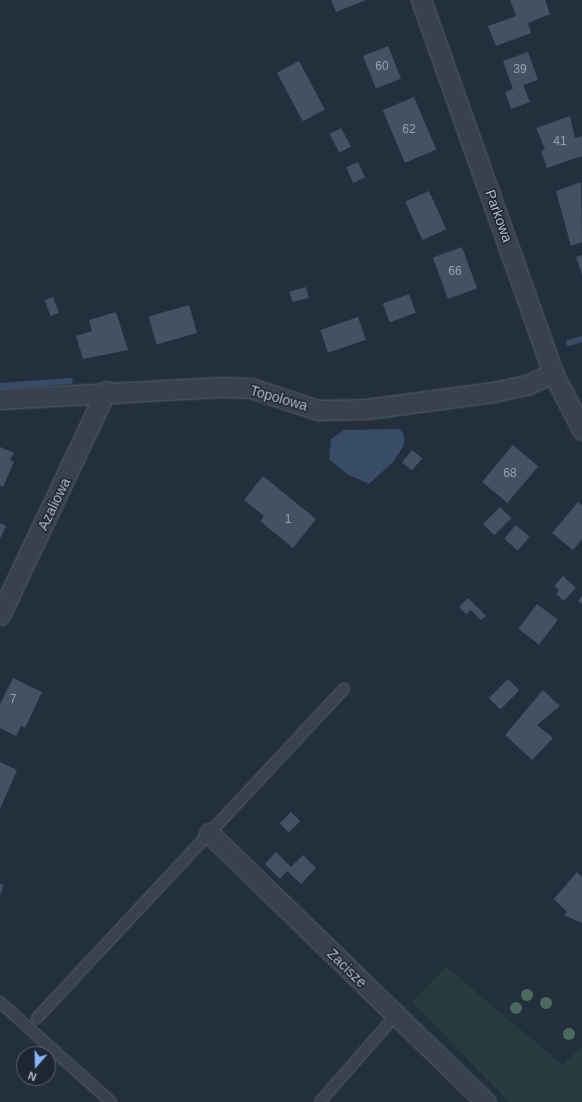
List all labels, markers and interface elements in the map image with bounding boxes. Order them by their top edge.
house number: 60 [375,60,389,74]
house number: 39 [513,63,527,77]
house number: 62 [402,123,416,137]
house number: 41 [553,135,567,149]
street label: Parkowa [482,188,516,244]
house number: 66 [448,265,462,279]
street label: Topolowa [248,382,310,414]
house number: 68 [503,467,517,481]
street label: Azaliowa [34,475,74,533]
house number: 1 [285,513,291,527]
house number: 7 [10,693,16,707]
street label: Zacisze [324,945,370,991]
north arrow [16,1046,56,1086]
text: N [26,1069,38,1083]

